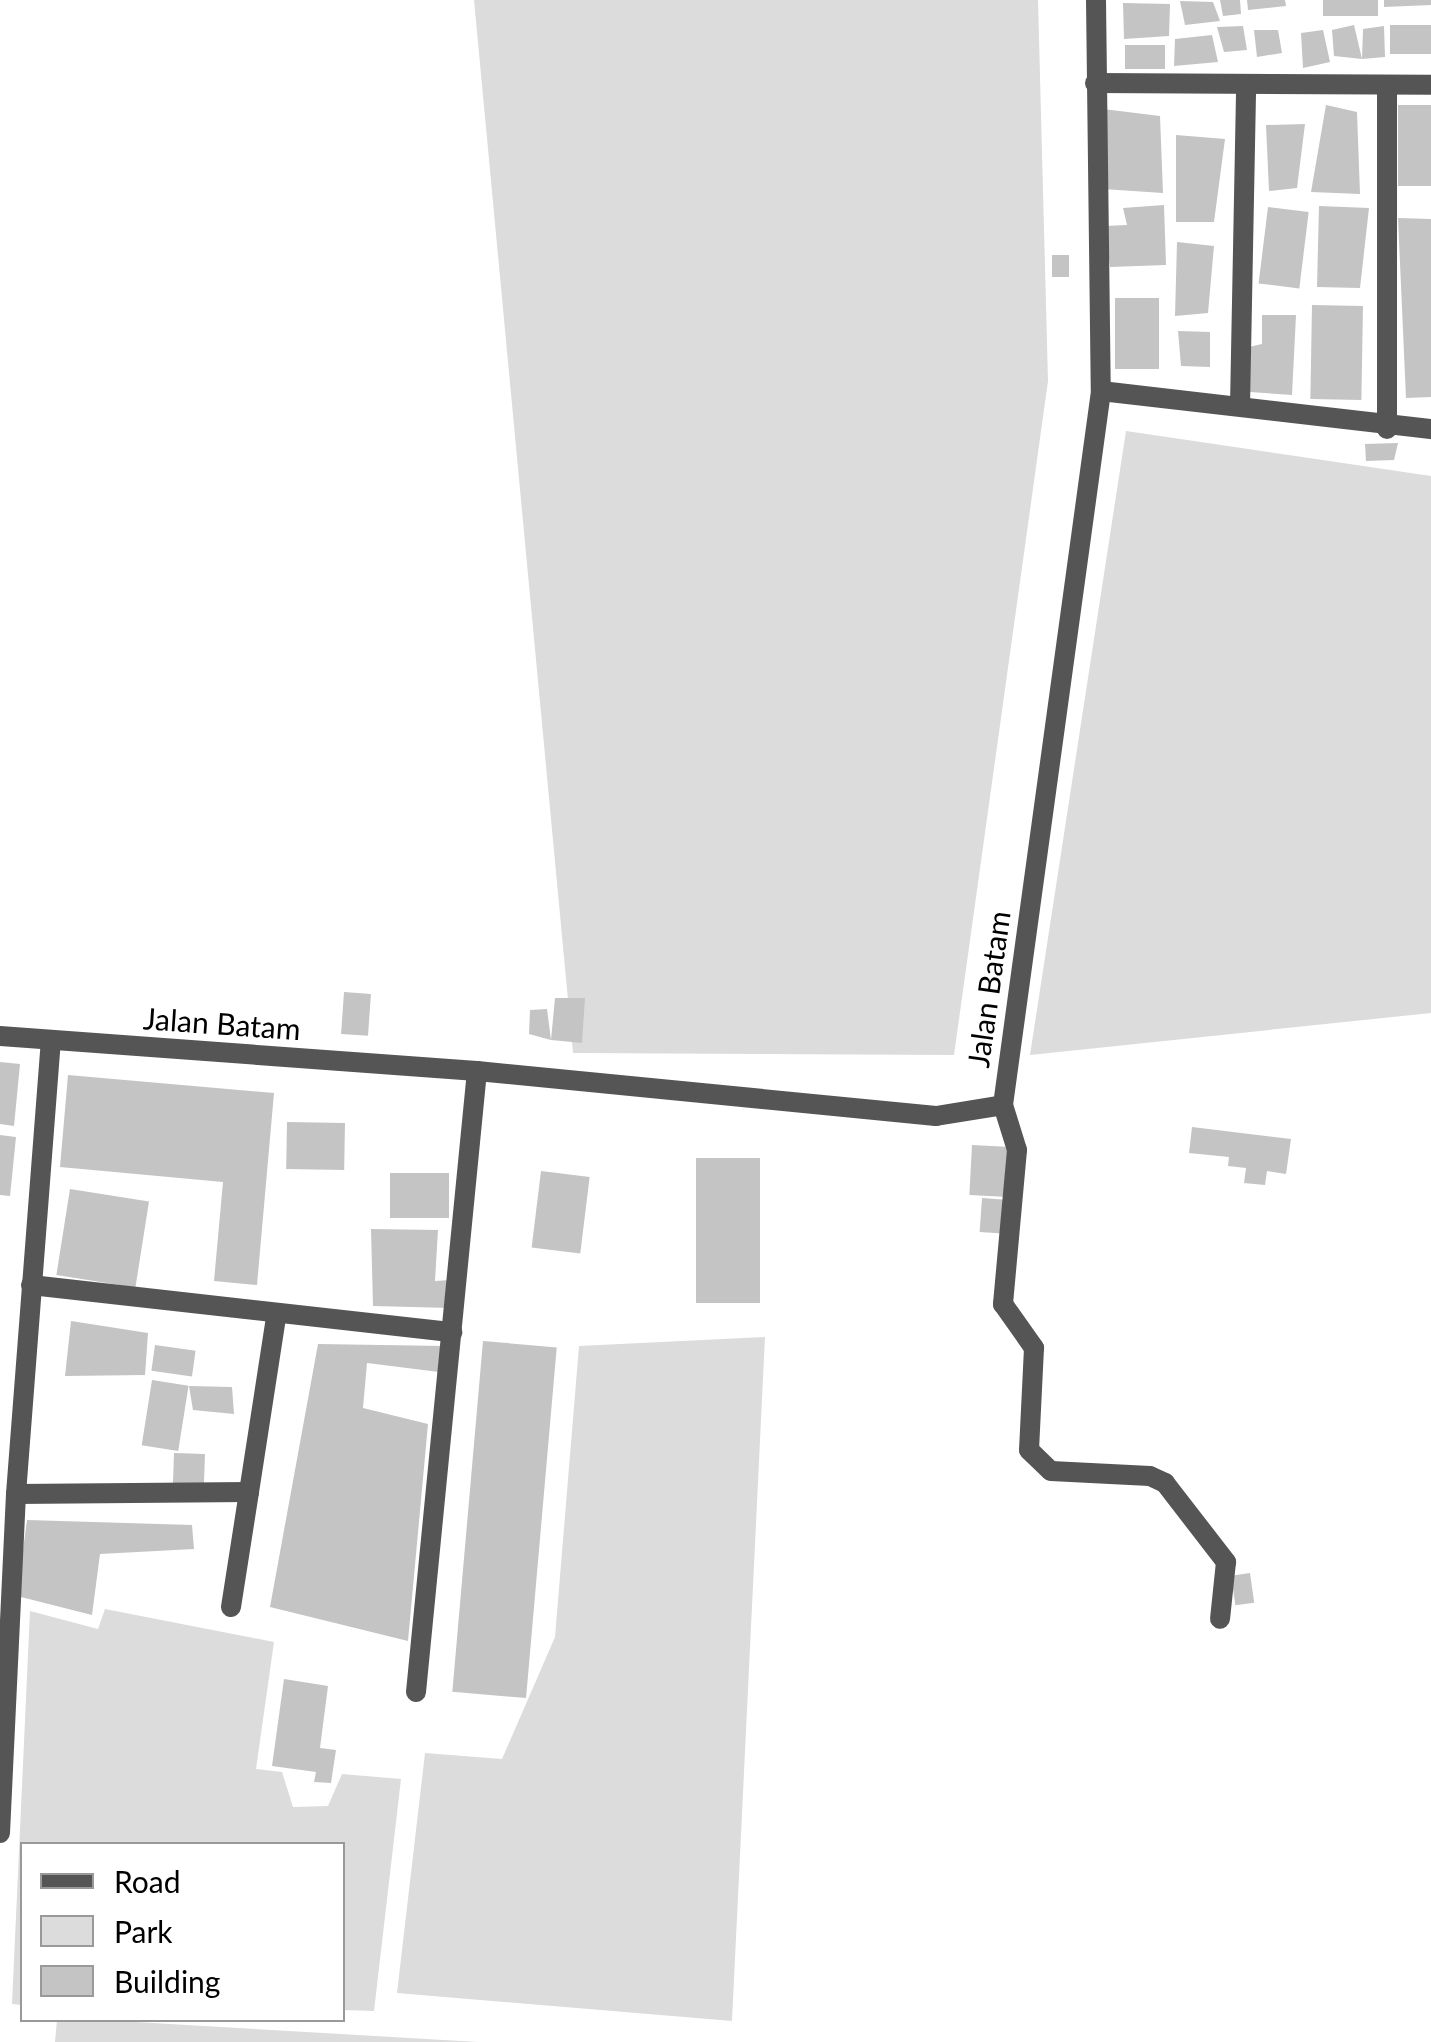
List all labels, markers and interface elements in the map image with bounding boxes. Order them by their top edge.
street label: Jalan Batam [959,908,1017,1070]
street label: Jalan Batam [142,1000,302,1046]
legend [20,1842,345,2022]
text: Road [114,1863,181,1899]
text: Park [114,1913,173,1949]
text: Building [114,1963,220,1999]

